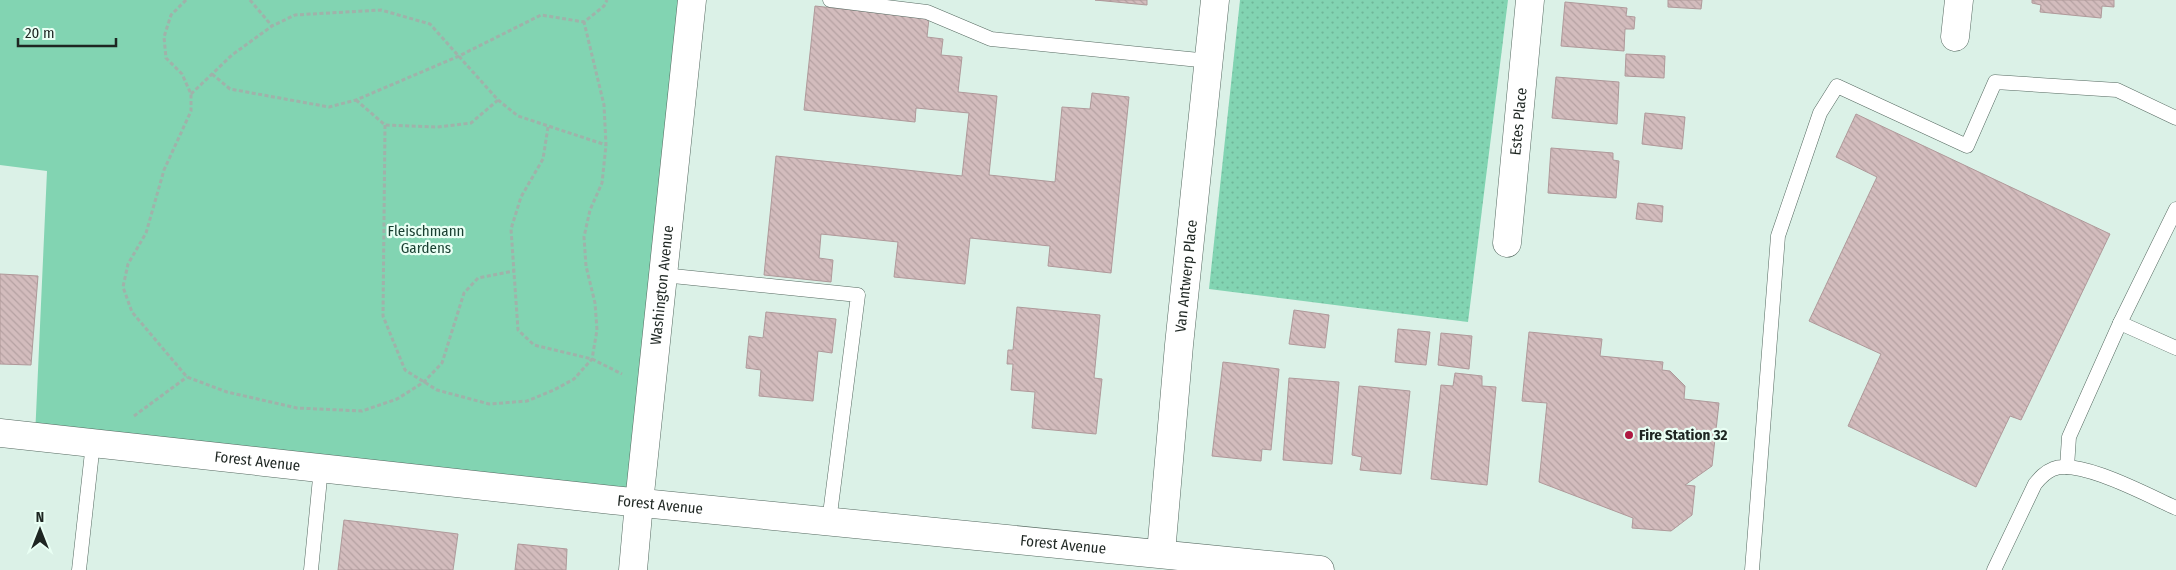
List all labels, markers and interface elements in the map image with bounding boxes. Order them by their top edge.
scale bar [18,15,115,47]
text: 20 m [25,24,55,42]
street label: Estes Place [1506,87,1531,156]
street label: Van Antwerp Place [1171,219,1201,333]
park label: Fleischmann Gardens [388,222,464,257]
street label: Washington Avenue [647,224,677,346]
place label: Fire Station 32 [1639,426,1727,444]
marker: Fire Station 32 [1623,429,1635,441]
street label: Forest Avenue [214,448,301,475]
street label: Forest Avenue [616,492,704,518]
north arrow [15,505,65,555]
text: N [36,509,44,526]
street label: Forest Avenue [1019,531,1107,558]

